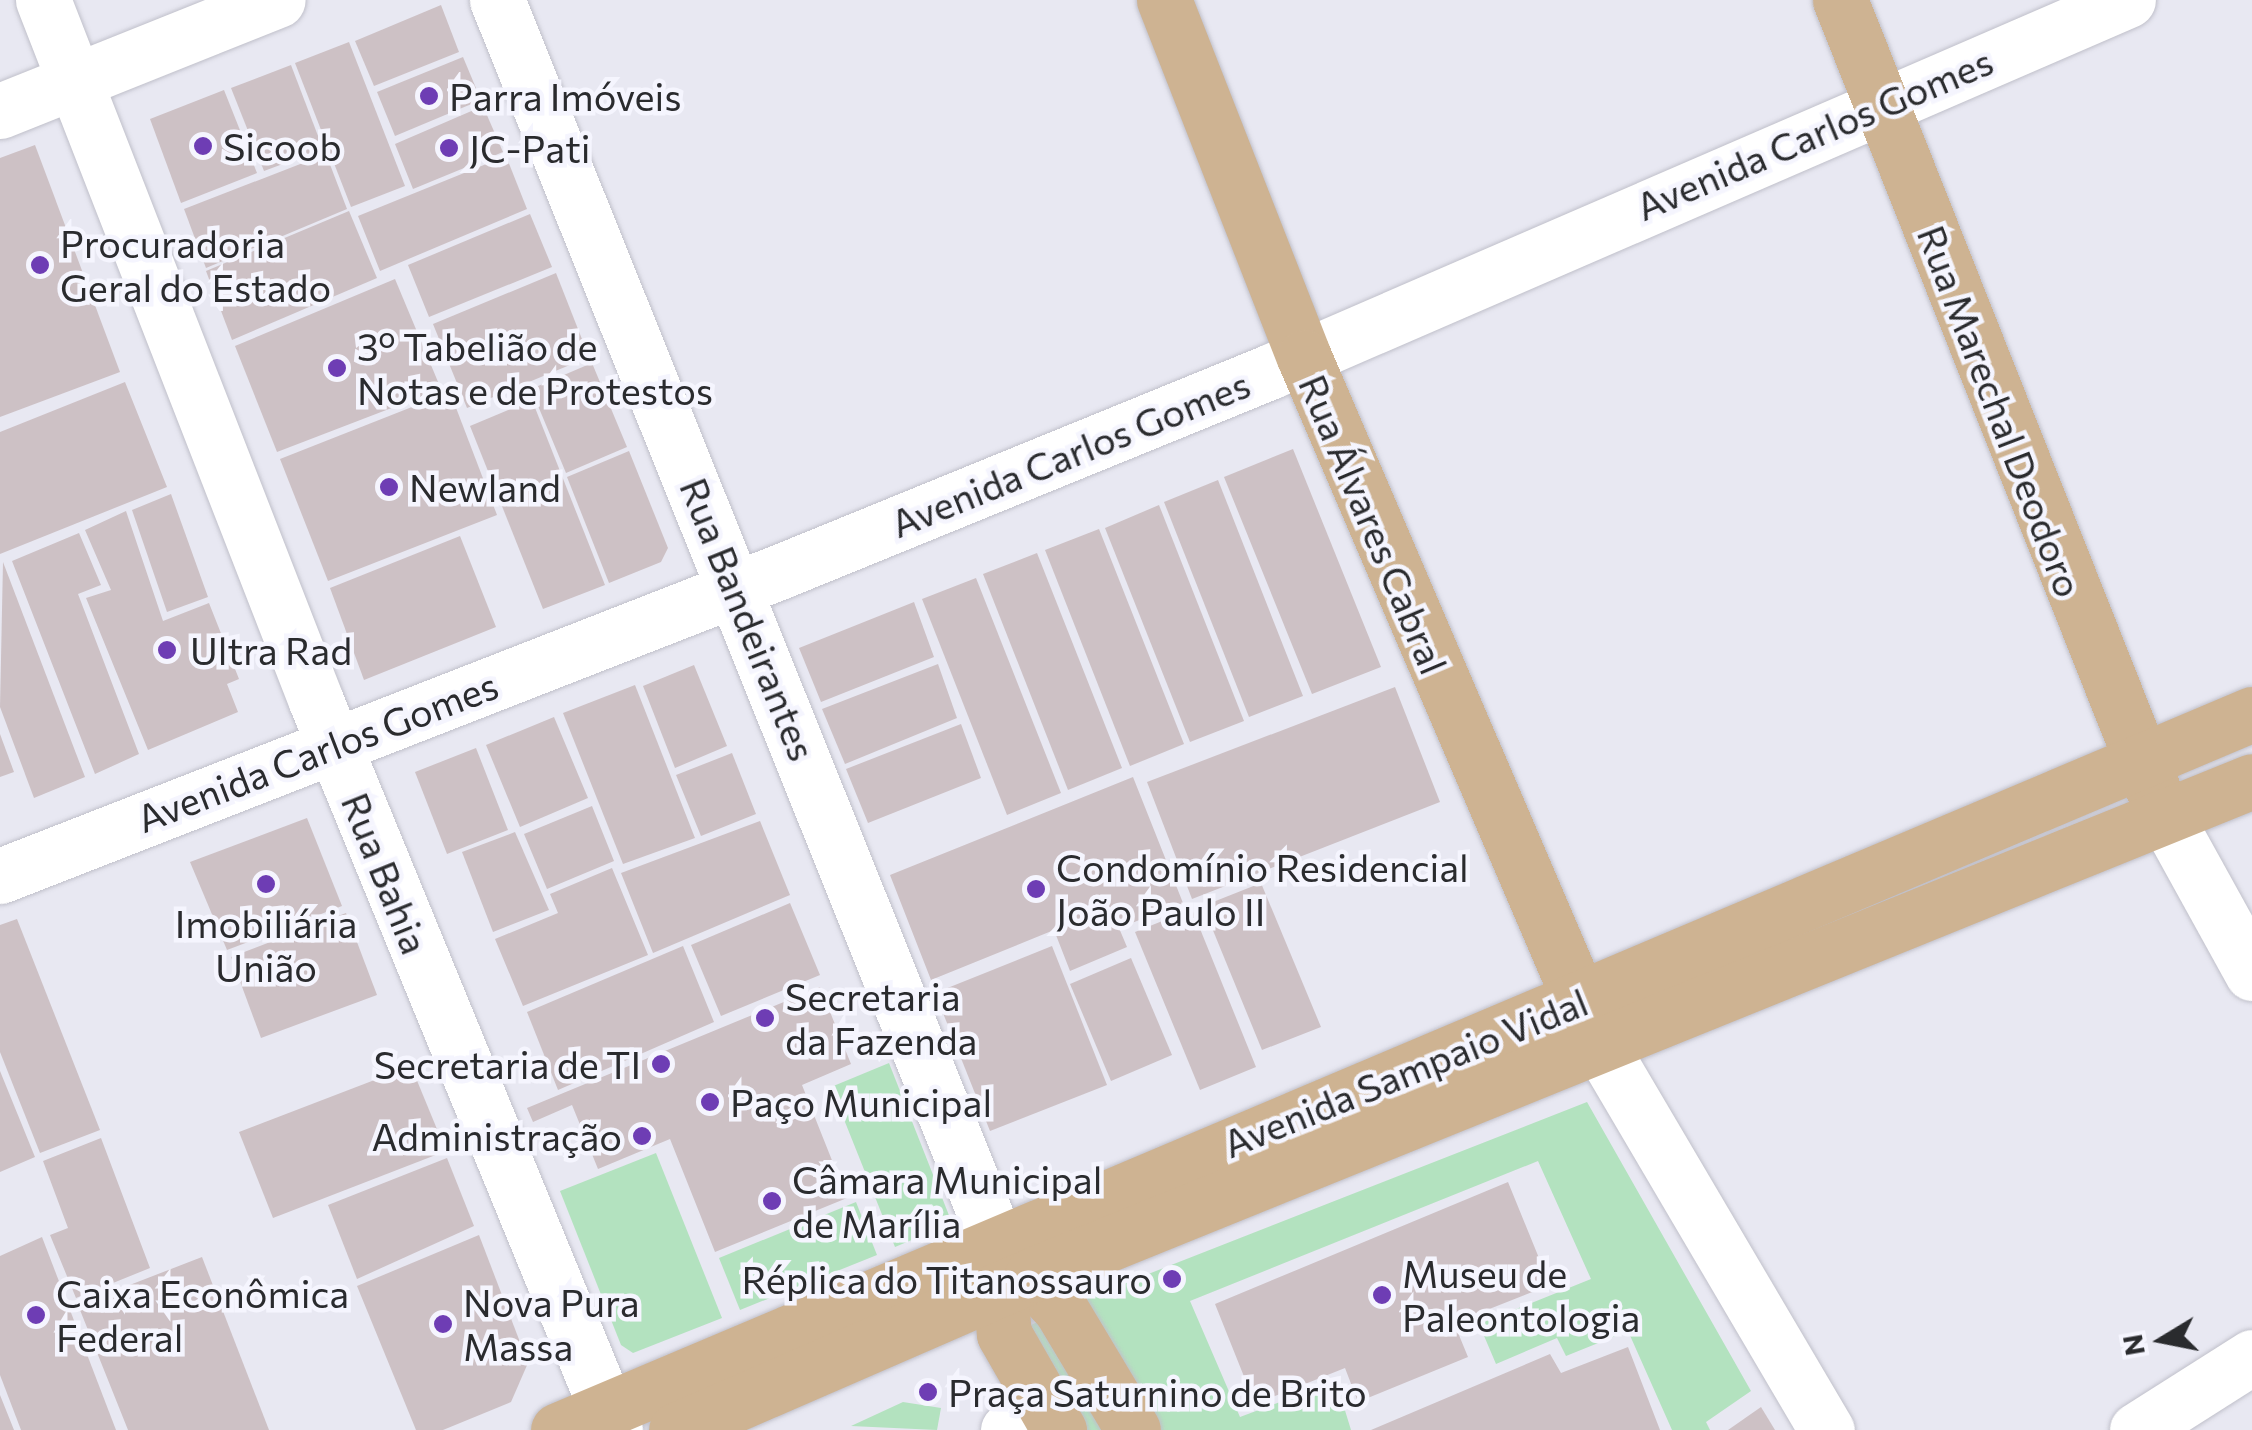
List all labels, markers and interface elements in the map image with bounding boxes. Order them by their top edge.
street label: Avenida Carlos Gomes [1629,37,1999,229]
place label: Parra Imóveis [449,73,682,119]
marker: Parra Imóveis [418,85,440,107]
place label: Sicoob [223,123,342,169]
place label: JC-Pati [469,125,591,171]
marker: Sicoob [192,135,214,157]
marker: JC-Pati [438,137,460,159]
street label: Rua Marechal Deodoro [1909,219,2093,603]
place label: Procuradoria Geral do Estado [60,220,331,310]
marker: Procuradoria Geral do Estado [29,254,51,276]
place label: 3º Tabelião de Notas e de Protestos [357,323,713,412]
marker: 3º Tabelião de Notas e de Protestos [326,357,348,379]
street label: Avenida Carlos Gomes [884,360,1256,546]
street label: Rua Álvares Cabral [1290,368,1458,680]
place label: Newland [409,464,561,510]
street label: Rua Bandeirantes [672,471,826,767]
marker: Newland [378,476,400,498]
place label: Ultra Rad [190,627,352,673]
marker: Ultra Rad [154,637,180,663]
street label: Avenida Carlos Gomes [130,661,504,841]
street label: Rua Bahia [333,786,439,960]
place label: Condomínio Residencial João Paulo II [1056,844,1469,934]
marker: Imobiliária União [255,873,277,895]
marker: Condomínio Residencial João Paulo II [1025,878,1047,900]
place label: Imobiliária União [175,900,357,989]
place label: Secretaria da Fazenda [785,973,977,1062]
street label: Avenida Sampaio Vidal [1216,978,1594,1166]
marker: Secretaria da Fazenda [754,1007,776,1029]
place label: Secretaria de TI [374,1041,641,1087]
marker: Secretaria de TI [650,1053,672,1075]
place label: Paço Municipal [730,1079,992,1125]
marker: Paço Municipal [699,1091,721,1113]
place label: Administração [372,1113,622,1159]
marker: Administração [631,1125,653,1147]
place label: Câmara Municipal de Marília [792,1156,1102,1246]
marker: Câmara Municipal de Marília [761,1190,783,1212]
place label: Museu de Paleontologia [1402,1250,1640,1340]
place label: Réplica do Titanossauro [741,1256,1152,1302]
marker: Réplica do Titanossauro [1161,1268,1183,1290]
place label: Caixa Econômica Federal [56,1270,349,1360]
place label: Nova Pura Massa [463,1279,640,1368]
marker: Museu de Paleontologia [1371,1284,1393,1306]
north arrow [2112,1290,2212,1390]
marker: Caixa Econômica Federal [25,1304,47,1326]
marker: Nova Pura Massa [432,1313,454,1335]
text: N [2114,1332,2151,1359]
place label: Praça Saturnino de Brito [948,1369,1367,1415]
marker: Praça Saturnino de Brito [917,1381,939,1403]

